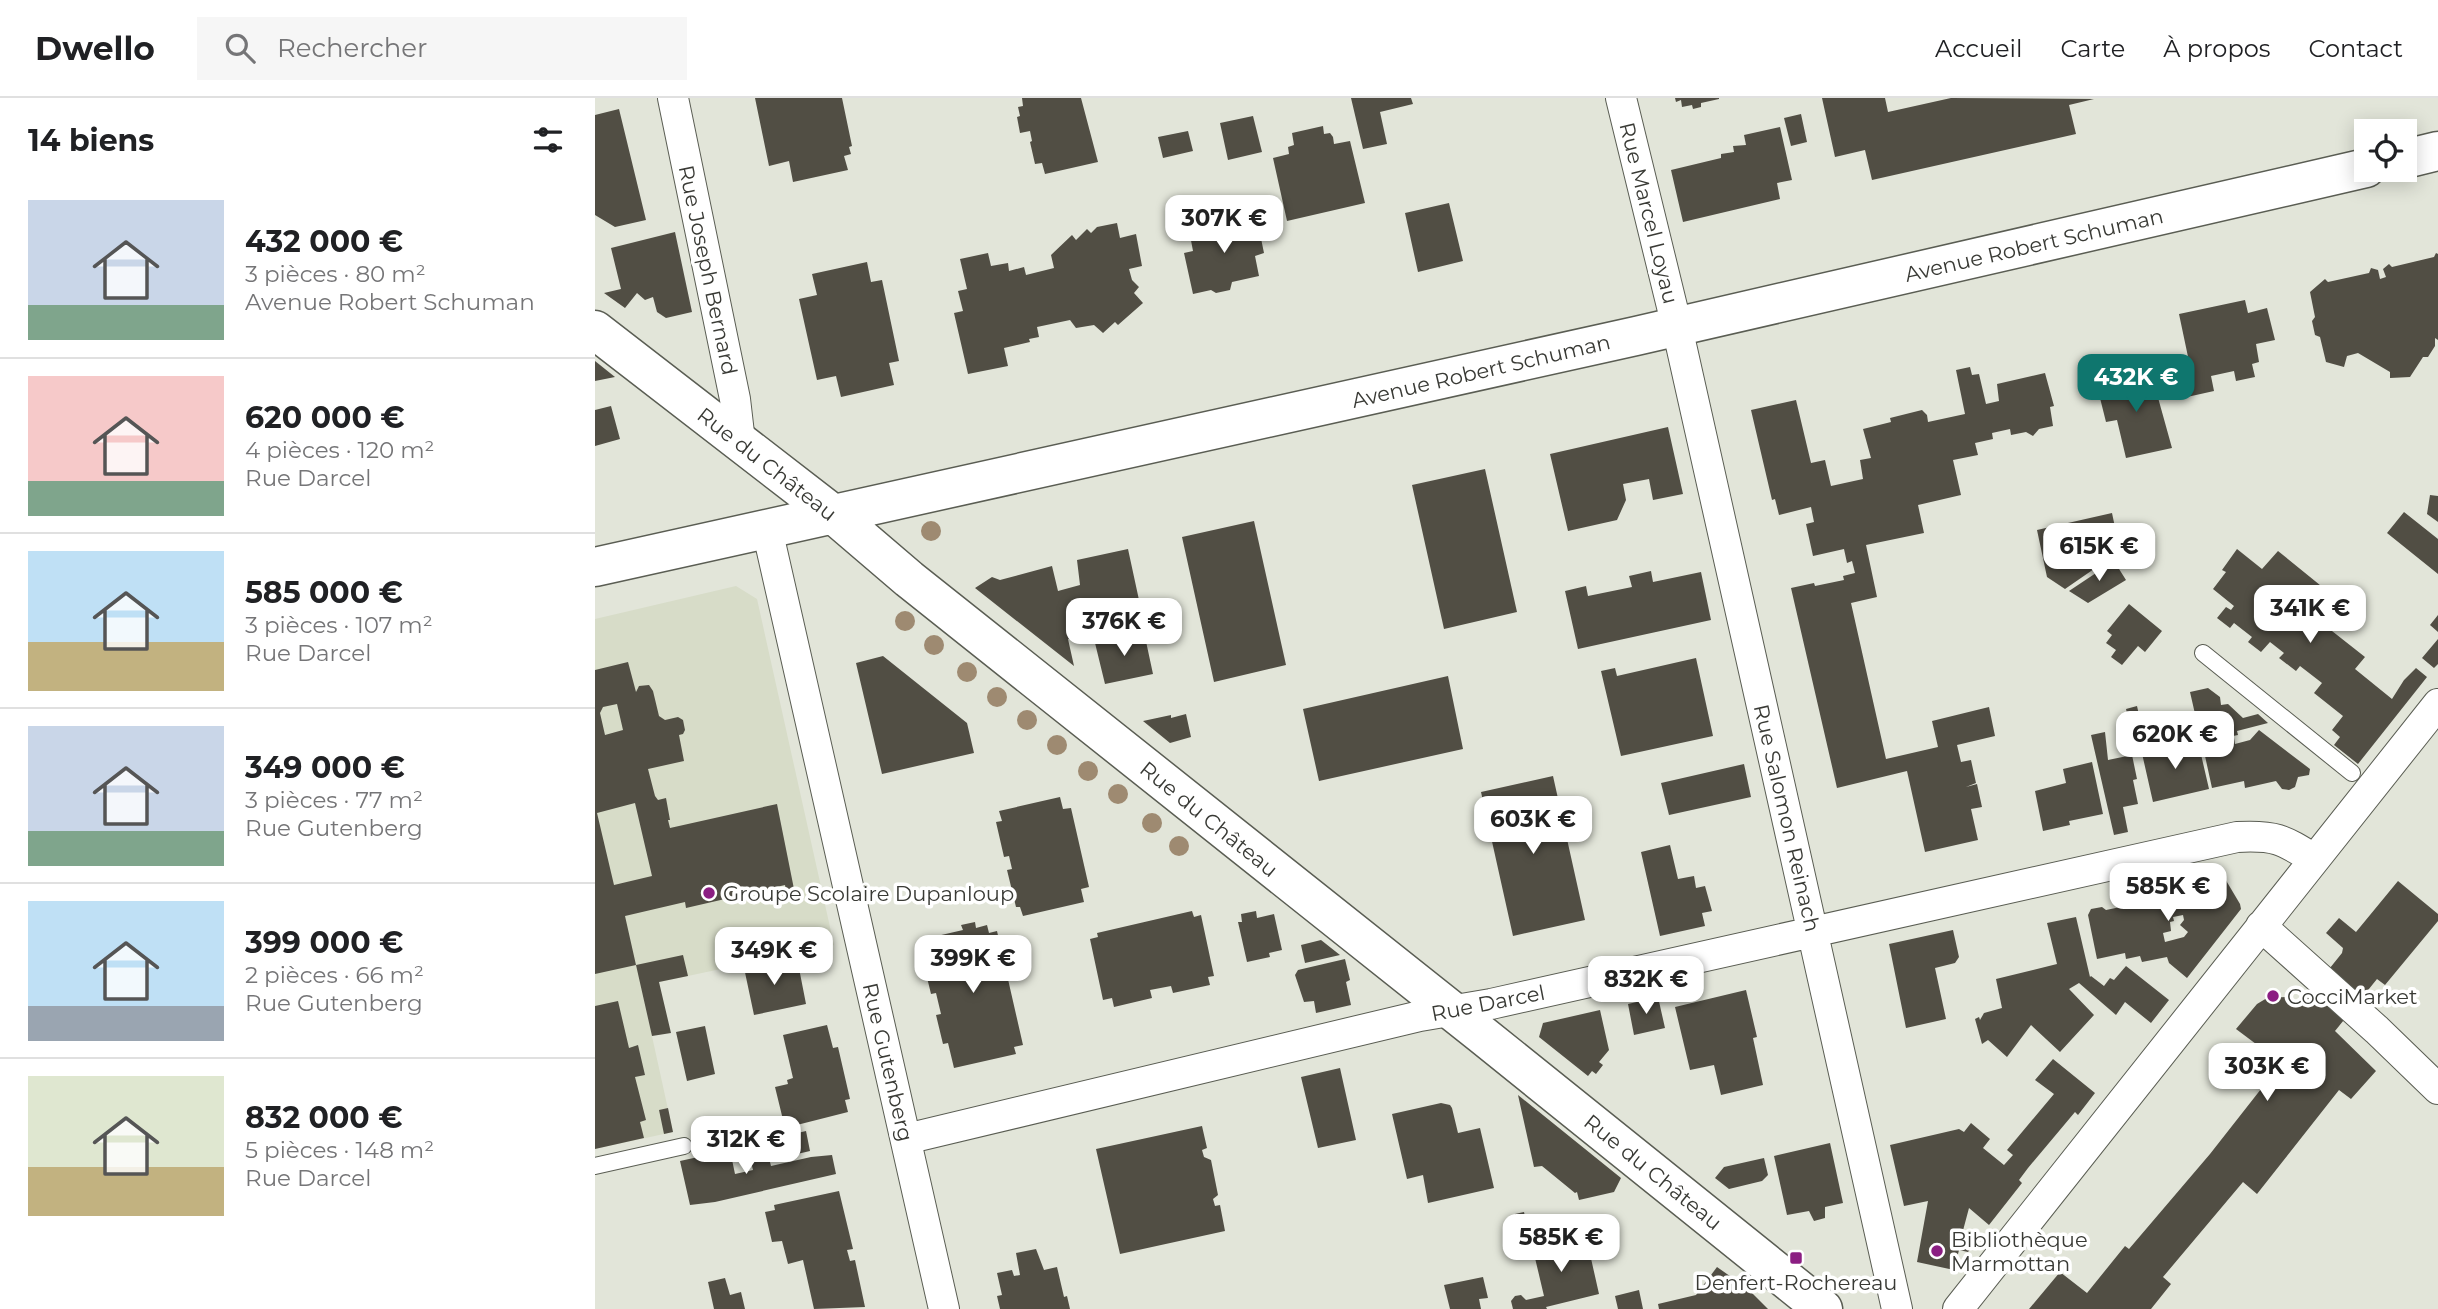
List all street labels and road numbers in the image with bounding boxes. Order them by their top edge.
street label: Rue Marcel Loyau [1614,120,1684,306]
street label: Rue Joseph Bernard [674,163,742,377]
street label: Avenue Robert Schuman [1902,203,2166,287]
street label: Avenue Robert Schuman [1349,329,1613,413]
street label: Rue du Château [692,402,842,526]
street label: Rue Salomon Reinach [1749,702,1825,934]
street label: Rue du Château [1135,756,1283,882]
street label: Rue Gutenberg [858,980,918,1144]
street label: Rue Darcel [1429,980,1547,1026]
street label: Rue du Château [1579,1109,1727,1235]

